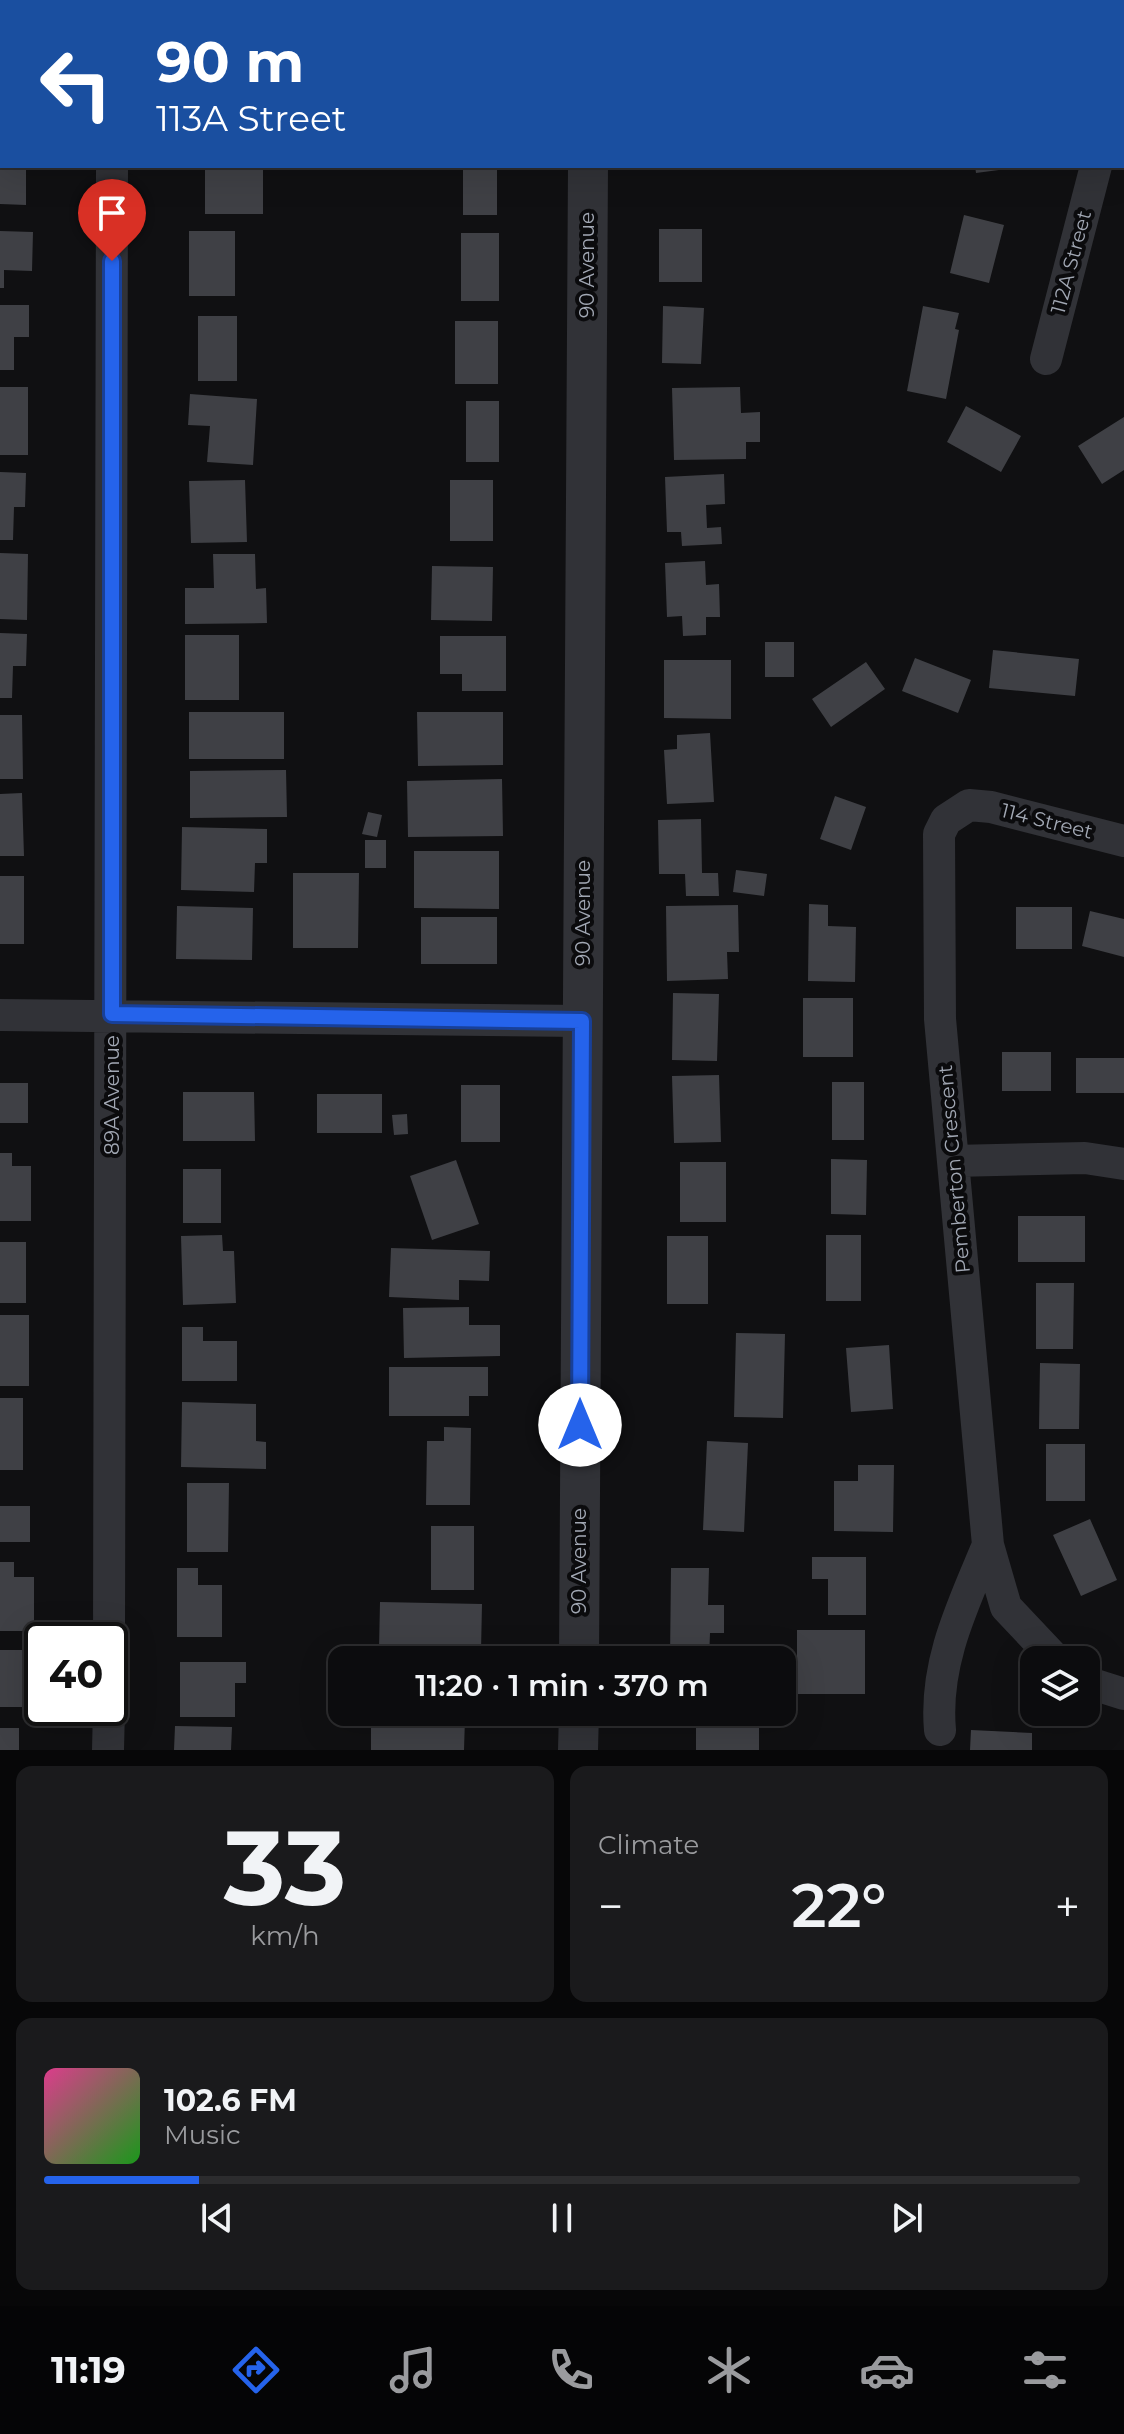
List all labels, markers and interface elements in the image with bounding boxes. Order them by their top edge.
text: 90 m [156,28,304,96]
icon: left [24,32,128,136]
text: 113A Street [156,96,346,140]
pin [78,179,146,261]
icon: arrive [90,191,134,235]
street label: 112A Street [1046,208,1096,316]
street label: 90 Avenue [575,212,599,318]
street label: 114 Street [999,798,1095,844]
street label: 90 Avenue [571,860,595,966]
street label: 89A Avenue [100,1035,124,1155]
street label: Pemberton Crescent [933,1064,975,1274]
position arrow [538,1383,622,1467]
street label: 90 Avenue [567,1508,591,1614]
speed limit sign: 40 [24,1622,128,1726]
map controls [1020,1646,1100,1726]
button: layers [1020,1646,1100,1726]
text: 11:20 · 1 min · 370 m [415,1667,709,1704]
text: 33 [224,1804,346,1931]
text: Climate [598,1829,699,1861]
text: 22° [792,1869,886,1942]
text: − [598,1879,623,1933]
text: + [1055,1879,1080,1933]
text: km/h [250,1920,320,1952]
text: 102.6 FM [164,2082,297,2119]
text: Music [164,2119,241,2151]
icon: previous [195,2196,239,2240]
icon: pause [540,2196,584,2240]
icon: next [885,2196,929,2240]
icon: directions [228,2342,284,2398]
icon: music [385,2342,441,2398]
icon: phone [543,2342,599,2398]
icon: climate [701,2342,757,2398]
icon: car [859,2342,915,2398]
icon: filters [1017,2342,1073,2398]
text: 11:19 [51,2348,126,2392]

